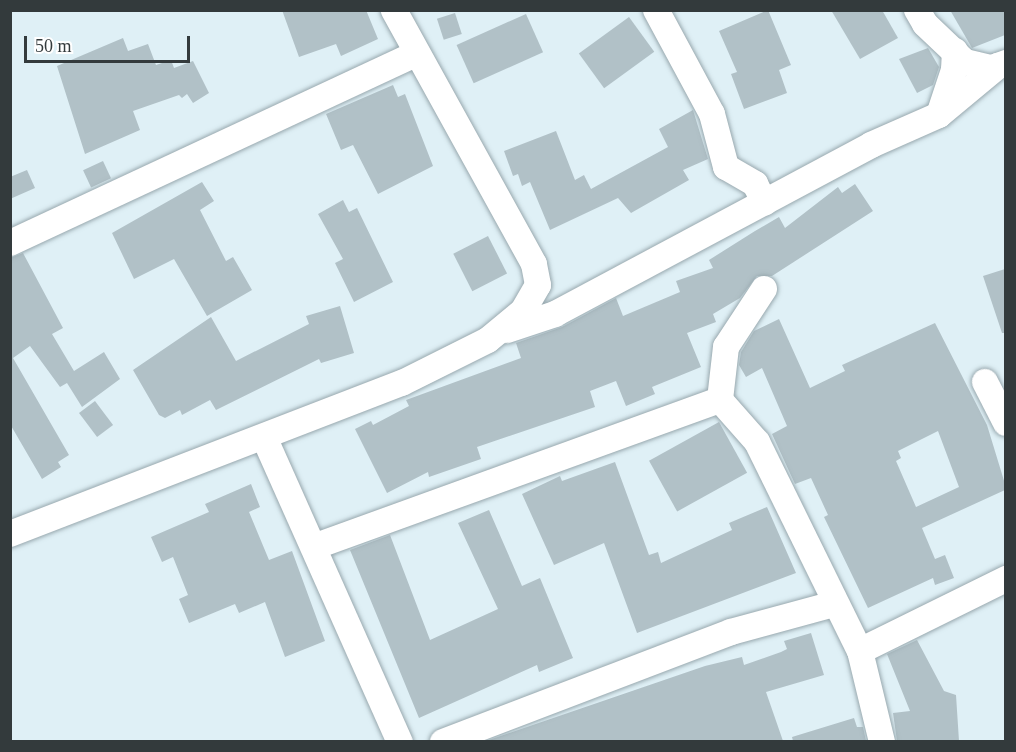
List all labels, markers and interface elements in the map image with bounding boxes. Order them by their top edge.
scale bar [27,24,194,62]
text: 50 m [35,36,72,56]

